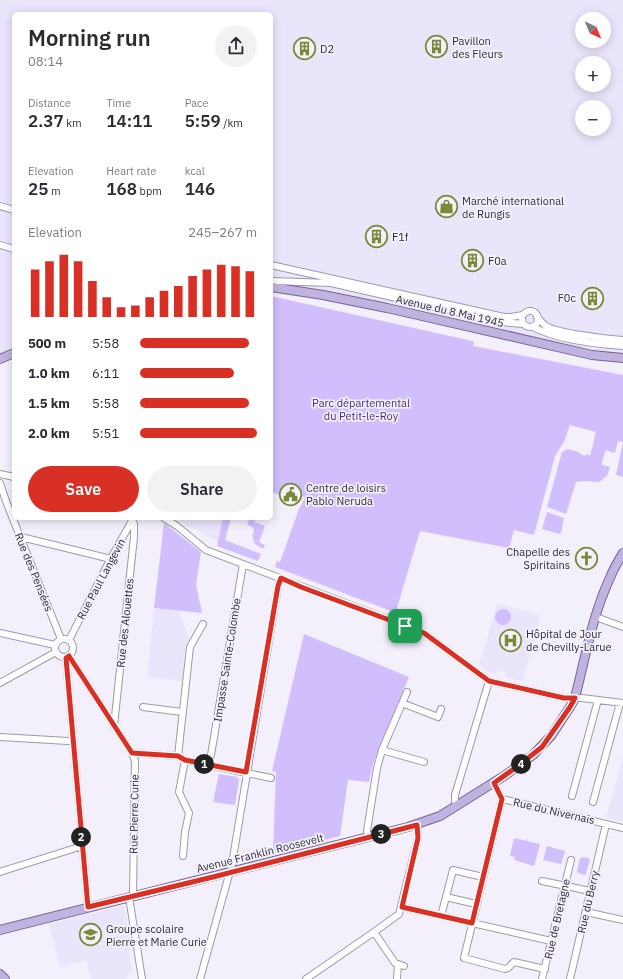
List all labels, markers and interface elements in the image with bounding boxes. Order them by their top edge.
north arrow [575,12,611,48]
map controls [575,12,611,136]
text: Morning run [28,23,151,52]
button: share [215,25,257,67]
building icon: Pavillon des Fleurs [423,34,449,60]
place label: Pavillon des Fleurs [452,34,503,61]
building icon: D2 [291,36,317,62]
place label: D2 [320,42,334,56]
text: 08:14 [28,53,63,70]
button: + [575,56,611,92]
text: Distance [28,96,71,110]
text: Time [106,96,131,110]
text: Pace [185,96,209,110]
button: − [575,100,611,136]
text: 2.37 [28,110,64,132]
text: 14:11 [106,110,153,132]
text: 5:59 [185,110,221,132]
text: km [64,116,82,130]
text: /km [221,116,243,130]
text: Elevation [28,164,74,178]
text: Heart rate [106,164,156,178]
text: kcal [185,164,205,178]
text: 25 [28,178,48,200]
text: 168 [106,178,137,200]
text: 146 [185,178,215,200]
text: m [48,184,61,198]
text: bpm [137,184,162,198]
shop icon: Marché international de Rungis [434,194,460,220]
place label: Marché international de Rungis [462,194,564,221]
text: Elevation [28,224,82,241]
text: 245–267 m [188,224,257,241]
building icon: F1f [363,224,389,250]
place label: F1f [392,230,409,244]
building icon: F0a [460,248,486,274]
place label: F0a [488,254,507,268]
building icon: F0c [579,285,605,311]
place label: F0c [558,291,576,305]
street label: Avenue du 8 Mai 1945 [395,292,505,330]
text: 500 m [28,335,66,352]
text: 5:58 [92,335,119,352]
text: 1.0 km [28,365,70,382]
text: 6:11 [92,365,119,382]
text: 1.5 km [28,395,70,412]
text: 5:58 [92,395,119,412]
park label: Parc départemental du Petit-le-Roy [312,396,410,423]
text: 2.0 km [28,425,70,442]
text: 5:51 [92,425,119,442]
button: Save [28,466,139,512]
button: Share [147,466,257,512]
public building icon: Centre de loisirs Pablo Neruda [278,481,304,507]
place label: Centre de loisirs Pablo Neruda [306,481,386,508]
street label: Rue des Pensées [12,531,56,613]
street label: Rue Paul Langevin [74,536,128,622]
place label: Chapelle des Spiritains [506,545,570,572]
church icon: Chapelle des Spiritains [573,545,599,571]
street label: Rue des Alouettes [113,578,137,668]
street label: Impasse Sainte-Colombe [210,597,244,723]
pin [388,609,422,643]
icon: arrive [394,615,416,637]
hospital icon: Hôpital de Jour de Chevilly-Larue [497,627,523,653]
place label: Hôpital de Jour de Chevilly-Larue [526,627,612,654]
pin: 1 [194,754,214,774]
pin: 4 [511,754,531,774]
text: 1 [201,757,207,771]
text: 4 [518,757,524,771]
street label: Rue Pierre Curie [126,774,142,854]
street label: Rue du Nivernais [512,795,596,827]
pin: 3 [371,824,391,844]
pin: 2 [71,827,91,847]
text: 3 [378,827,384,841]
text: 2 [78,830,84,844]
street label: Avenue Franklin Roosevelt [195,830,325,876]
street label: Rue du Berry [574,869,602,935]
street label: Rue de Bretagne [541,877,573,961]
school or university icon: Groupe scolaire Pierre et Marie Curie [78,922,104,948]
place label: Groupe scolaire Pierre et Marie Curie [106,922,207,949]

